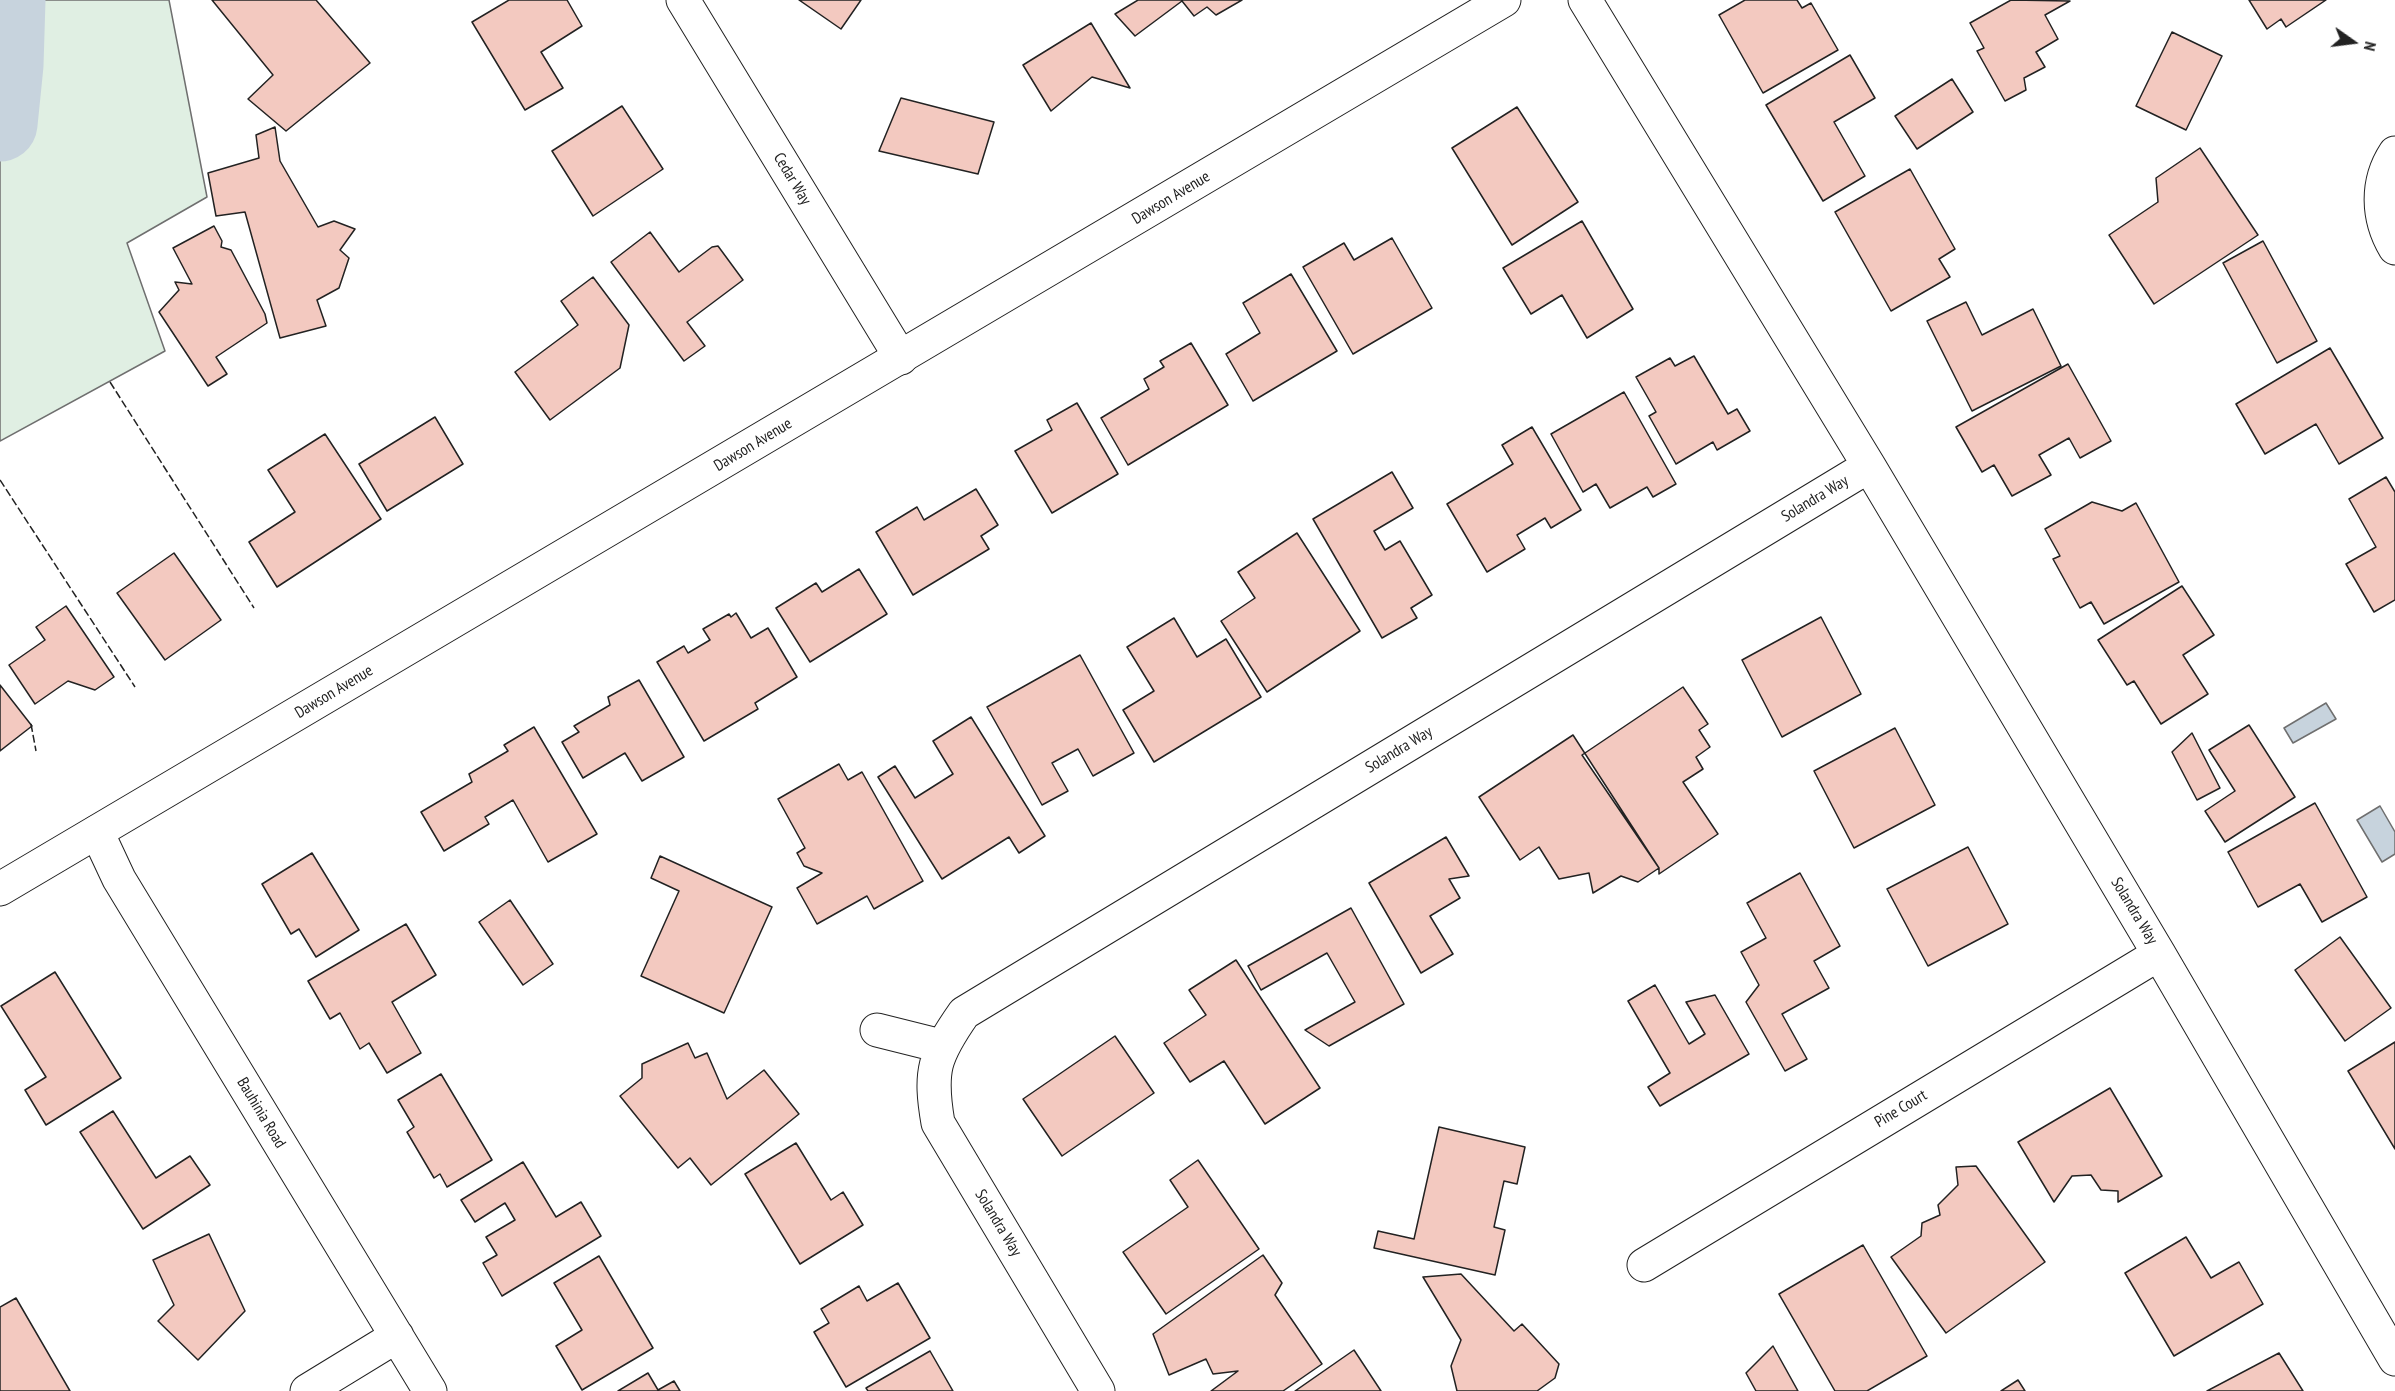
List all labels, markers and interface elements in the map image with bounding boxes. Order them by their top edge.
north arrow [2323,12,2383,72]
text: N [2360,40,2381,53]
street label: Cedar Way [769,150,815,208]
street label: Dawson Avenue [1129,167,1213,229]
street label: Dawson Avenue [711,414,795,476]
street label: Solandra Way [1778,472,1852,526]
street label: Dawson Avenue [292,661,376,723]
street label: Solandra Way [1362,723,1436,777]
street label: Solandra Way [2107,874,2161,948]
street label: Bauhinia Road [232,1074,290,1152]
street label: Pine Court [1871,1086,1931,1132]
street label: Solandra Way [971,1186,1025,1260]

